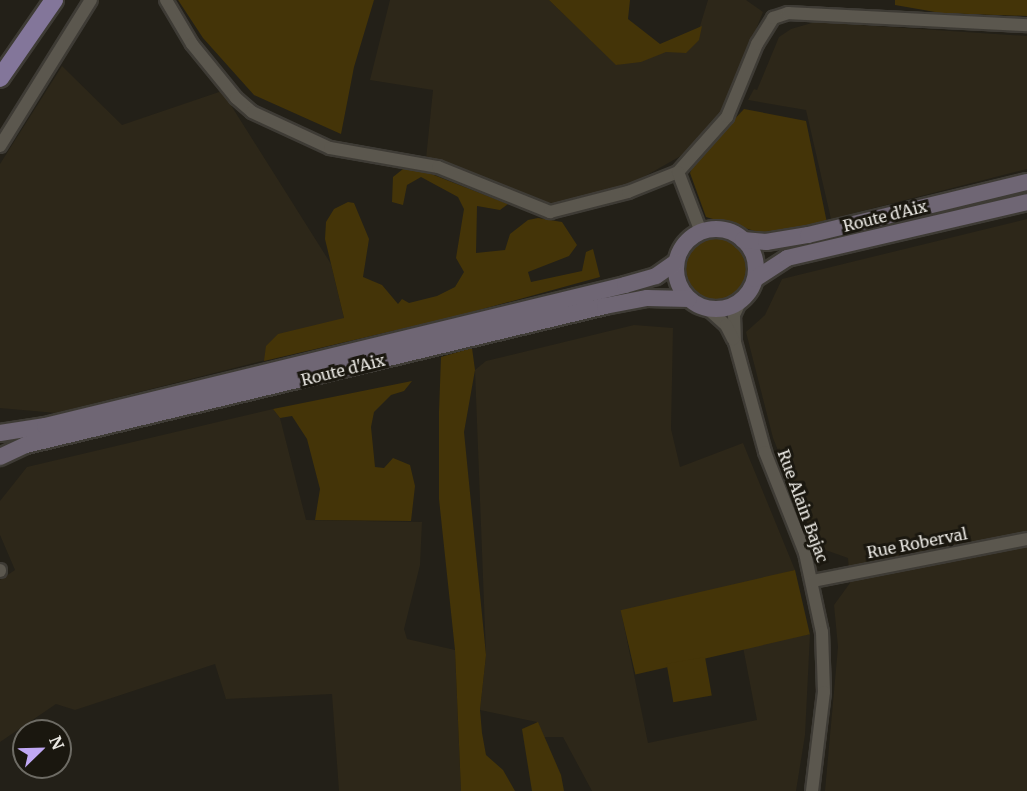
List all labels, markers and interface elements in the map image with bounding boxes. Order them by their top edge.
street label: Route d'Aix [841,196,929,236]
street label: Route d'Aix [299,350,387,390]
street label: Rue Alain Bajac [774,447,832,565]
street label: Rue Roberval [865,524,969,562]
north arrow [12,719,72,779]
text: N [45,733,68,752]

